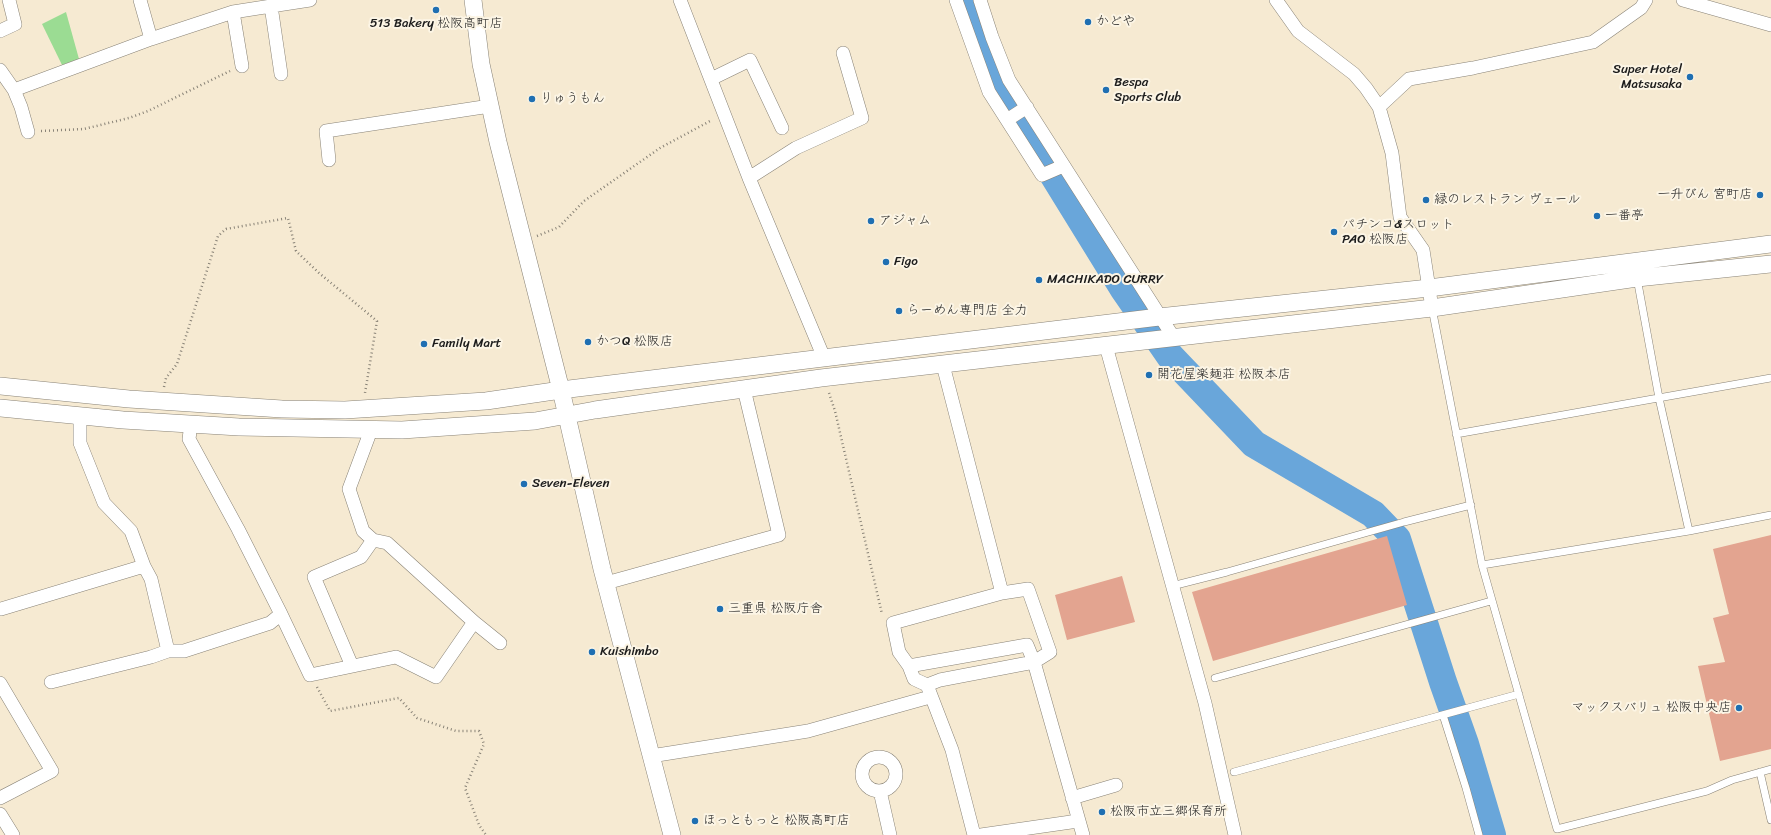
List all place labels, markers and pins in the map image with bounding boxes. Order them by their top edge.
marker: 513 Bakery 松阪高町店 [431,5,441,15]
place label: かどや [1096,14,1135,30]
place label: 513 Bakery 松阪高町店 [370,16,502,32]
marker: かどや [1083,17,1093,27]
place label: Super Hotel Matsusaka [1613,62,1682,93]
marker: Super Hotel Matsusaka [1685,72,1695,82]
place label: Bespa Sports Club [1114,75,1181,106]
marker: Bespa Sports Club [1101,85,1111,95]
place label: りゅうもん [540,91,605,107]
marker: りゅうもん [527,94,537,104]
place label: 一升びん 宮町店 [1658,187,1752,203]
marker: 一升びん 宮町店 [1755,190,1765,200]
place label: 緑のレストラン ヴェール [1434,192,1580,208]
marker: 緑のレストラン ヴェール [1421,195,1431,205]
place label: 一番亭 [1605,208,1644,224]
marker: 一番亭 [1592,211,1602,221]
place label: アジャム [879,213,931,229]
marker: アジャム [866,216,876,226]
place label: パチンコ&スロット PAO 松阪店 [1342,217,1454,248]
marker: パチンコ&スロット PAO 松阪店 [1329,227,1339,237]
place label: Figo [894,254,918,270]
marker: Figo [881,257,891,267]
place label: MACHIKADO CURRY [1047,272,1163,288]
marker: MACHIKADO CURRY [1034,275,1044,285]
place label: らーめん専門店 全力 [907,303,1027,319]
marker: らーめん専門店 全力 [894,306,904,316]
place label: かつQ 松阪店 [596,334,673,350]
place label: Family Mart [432,336,501,352]
marker: かつQ 松阪店 [583,337,593,347]
marker: Family Mart [419,339,429,349]
place label: 開花屋楽麺荘 松阪本店 [1157,367,1290,383]
marker: 開花屋楽麺荘 松阪本店 [1144,370,1154,380]
place label: Seven-Eleven [532,476,610,492]
marker: Seven-Eleven [519,479,529,489]
place label: 三重県 松阪庁舎 [728,601,822,617]
marker: 三重県 松阪庁舎 [715,604,725,614]
place label: Kuishimbo [600,644,659,660]
marker: Kuishimbo [587,647,597,657]
place label: マックスバリュ 松阪中央店 [1572,700,1731,716]
marker: マックスバリュ 松阪中央店 [1734,703,1744,713]
place label: 松阪市立三郷保育所 [1110,804,1227,820]
marker: 松阪市立三郷保育所 [1097,807,1107,817]
place label: ほっともっと 松阪高町店 [703,813,849,829]
marker: ほっともっと 松阪高町店 [690,816,700,826]

